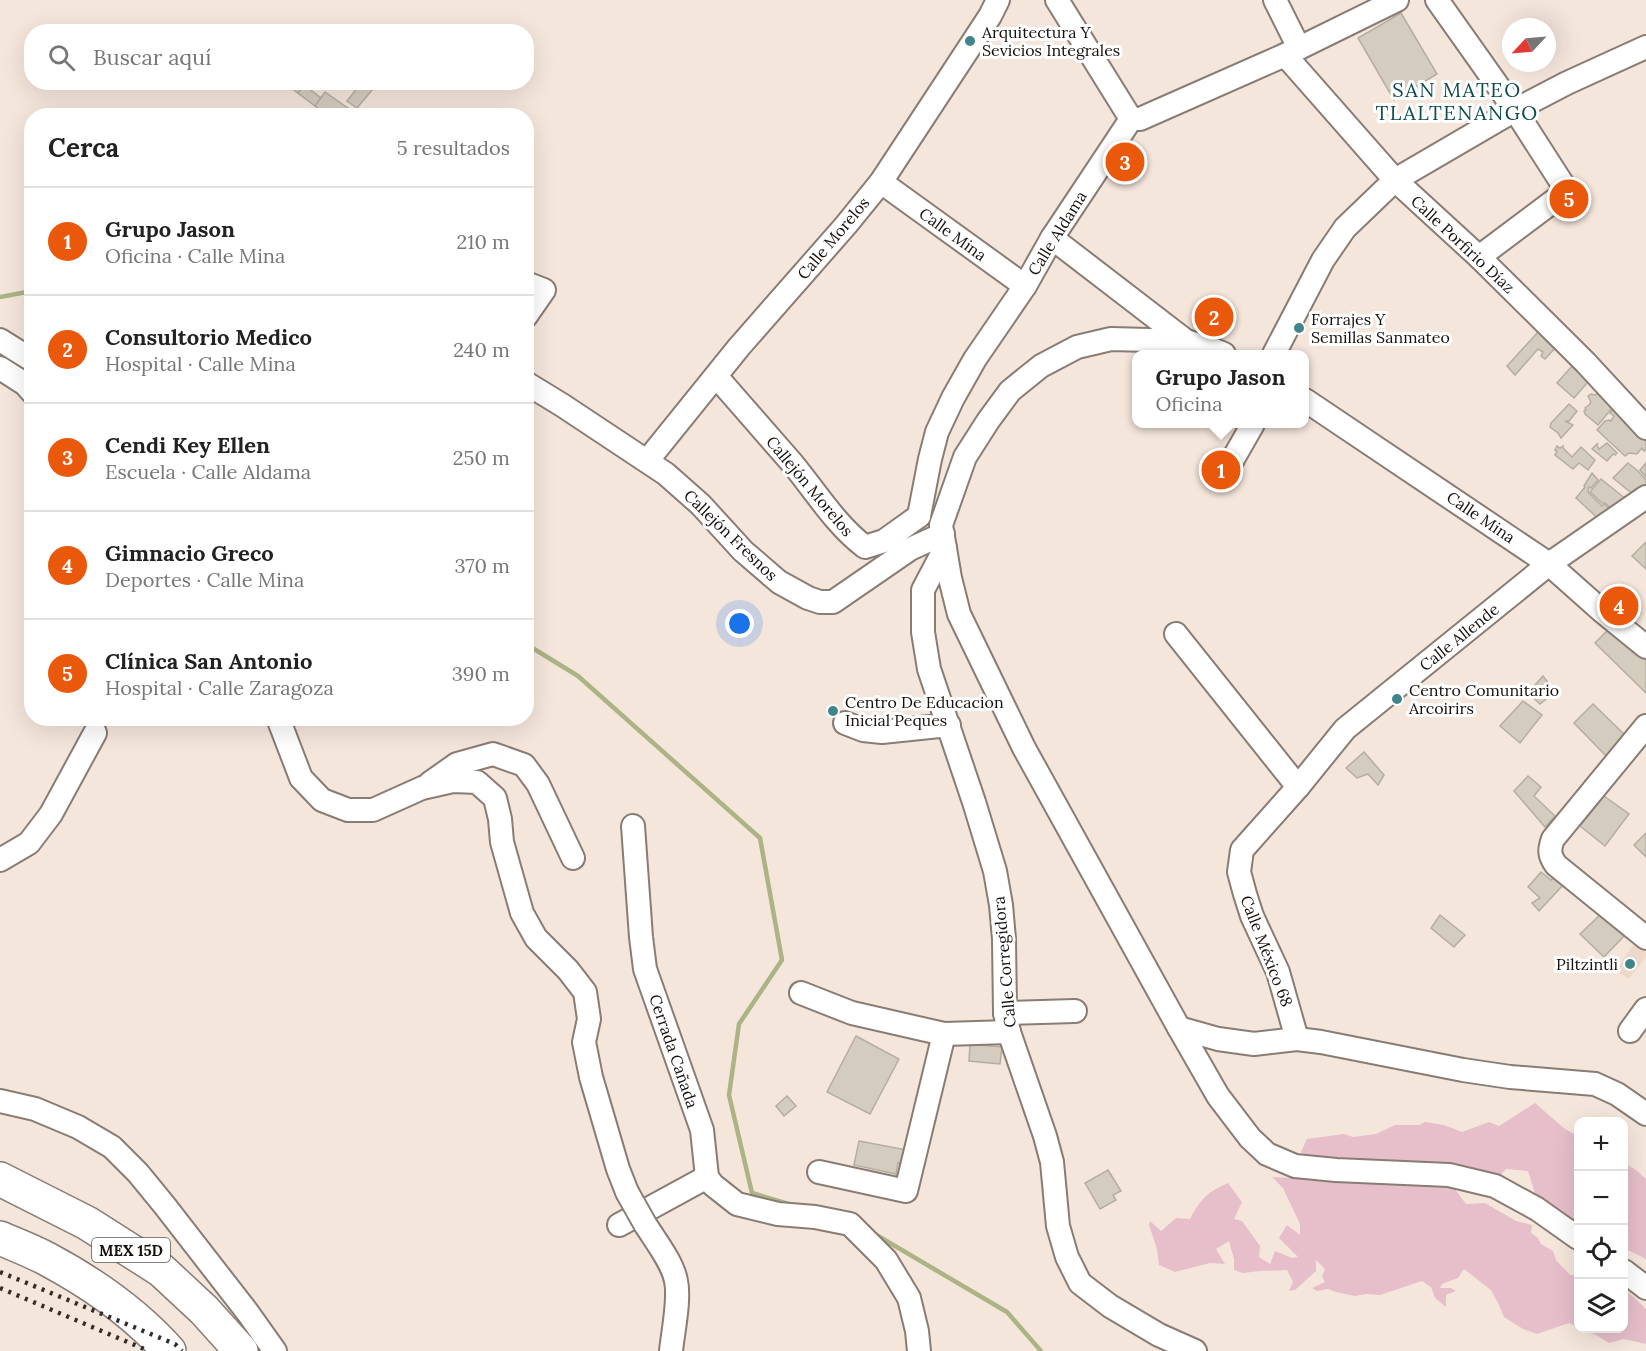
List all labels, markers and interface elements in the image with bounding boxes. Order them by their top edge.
north arrow [1502,18,1556,72]
place label: Arquitectura Y Sevicios Integrales [981,22,1120,60]
search box [24,24,534,90]
marker: Arquitectura Y Sevicios Integrales [963,34,977,48]
icon: search [45,41,78,74]
text: Buscar aquí [93,43,211,71]
district label: SAN MATEO TLALTENANGO [1375,77,1539,125]
text: Cerca [48,131,119,164]
text: 5 resultados [397,135,510,160]
pin: 3 [1106,140,1144,184]
pin: 5 [1550,176,1588,222]
street label: Calle Aldama [1023,187,1091,279]
street label: Calle Porfirio Díaz [1407,191,1519,297]
street label: Calle Morelos [793,193,873,283]
street label: Calle Mina [915,203,991,265]
text: Grupo Jason [105,215,235,243]
text: 1 [63,229,72,254]
text: 210 m [456,229,510,254]
text: Oficina · Calle Mina [105,243,285,268]
pin: 2 [1194,294,1234,340]
place label: Forrajes Y Semillas Sanmateo [1311,309,1450,347]
marker: Forrajes Y Semillas Sanmateo [1292,321,1306,335]
text: Consultorio Medico [105,323,312,351]
text: 2 [62,337,73,362]
text: 240 m [453,337,510,362]
popup [1132,350,1309,428]
text: Hospital · Calle Mina [105,351,296,376]
text: Grupo Jason [1155,363,1286,391]
text: Oficina [1155,391,1223,416]
text: Cendi Key Ellen [105,431,270,459]
street label: Callejón Morelos [762,432,858,540]
text: 3 [62,445,73,470]
text: 250 m [453,445,510,470]
pin: 1 [1202,448,1240,492]
text: Escuela · Calle Aldama [105,459,311,484]
street label: Callejón Fresnos [680,485,782,585]
street label: Calle Mina [1443,487,1519,547]
text: Gimnacio Greco [105,539,274,567]
text: 4 [62,553,73,578]
text: 370 m [455,553,510,578]
text: Deportes · Calle Mina [105,567,304,592]
pin: 4 [1600,584,1638,628]
street label: Calle Allende [1415,599,1503,675]
your location [725,609,754,638]
text: Clínica San Antonio [105,647,312,675]
text: 5 [62,661,73,686]
text: 390 m [452,661,510,686]
text: Hospital · Calle Zaragoza [105,675,334,700]
place label: Centro Comunitario Arcoirirs [1408,680,1559,718]
place label: Centro De Educacion Inicial Peques [845,692,1004,730]
marker: Centro Comunitario Arcoirirs [1390,692,1404,706]
marker: Centro De Educacion Inicial Peques [826,704,840,718]
street label: Calle México 68 [1237,893,1297,1009]
street label: Calle Corregidora [988,896,1020,1028]
place label: Piltzintli [1556,954,1618,974]
marker: Piltzintli [1623,957,1637,971]
street label: Cerrada Cañada [645,991,703,1111]
map controls [1574,1117,1628,1333]
button: + [1574,1117,1628,1171]
button: − [1574,1171,1628,1225]
button: locate [1574,1225,1628,1279]
road number: MEX 15D [92,1238,170,1262]
button: layers [1574,1279,1628,1333]

